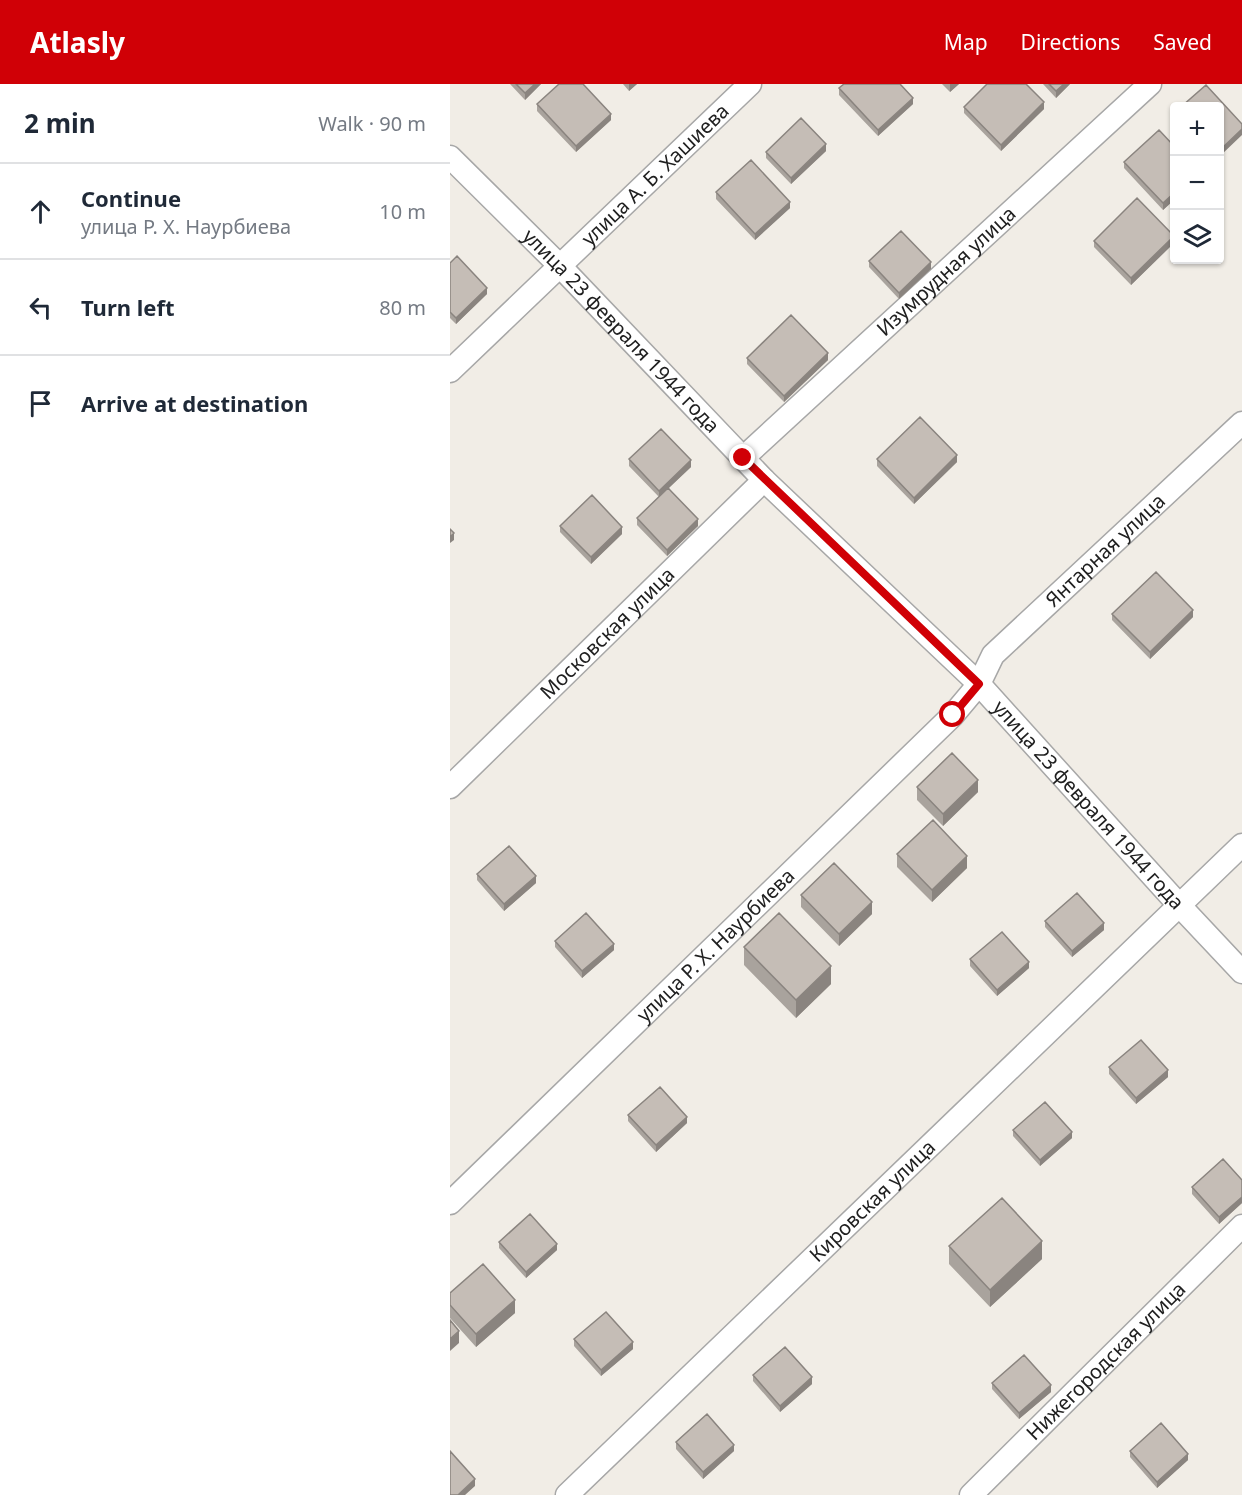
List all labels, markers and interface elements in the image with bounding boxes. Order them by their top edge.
text: Atlasly [30,23,125,61]
text: Map [944,28,988,56]
text: Directions [1021,28,1120,56]
text: Saved [1153,28,1212,56]
street label: улица А. Б. Хашиева [575,97,735,251]
map controls [1170,102,1224,264]
button: + [1170,102,1224,156]
text: 2 min [24,105,96,141]
text: Walk · 90 m [318,110,426,137]
button: − [1170,156,1224,210]
text: Continue [81,183,181,213]
icon: ahead [24,195,57,228]
text: 10 m [379,198,426,225]
street label: Изумрудная улица [870,200,1021,342]
button: layers [1170,210,1224,264]
text: улица Р. Х. Наурбиева [81,213,291,240]
street label: улица 23 февраля 1944 года [517,223,726,438]
icon: left [24,291,57,324]
text: Turn left [81,292,175,322]
text: 80 m [379,294,426,321]
icon: arrive [24,387,57,420]
text: Arrive at destination [81,388,308,418]
route end [729,444,755,470]
street label: Янтарная улица [1039,487,1171,613]
street label: Московская улица [534,561,680,705]
street label: улица 23 февраля 1944 года [987,694,1191,915]
route start [939,701,965,727]
street label: улица Р. Х. Наурбиева [630,862,800,1028]
street label: Кировская улица [803,1134,941,1267]
street label: Нижегородская улица [1020,1276,1191,1446]

